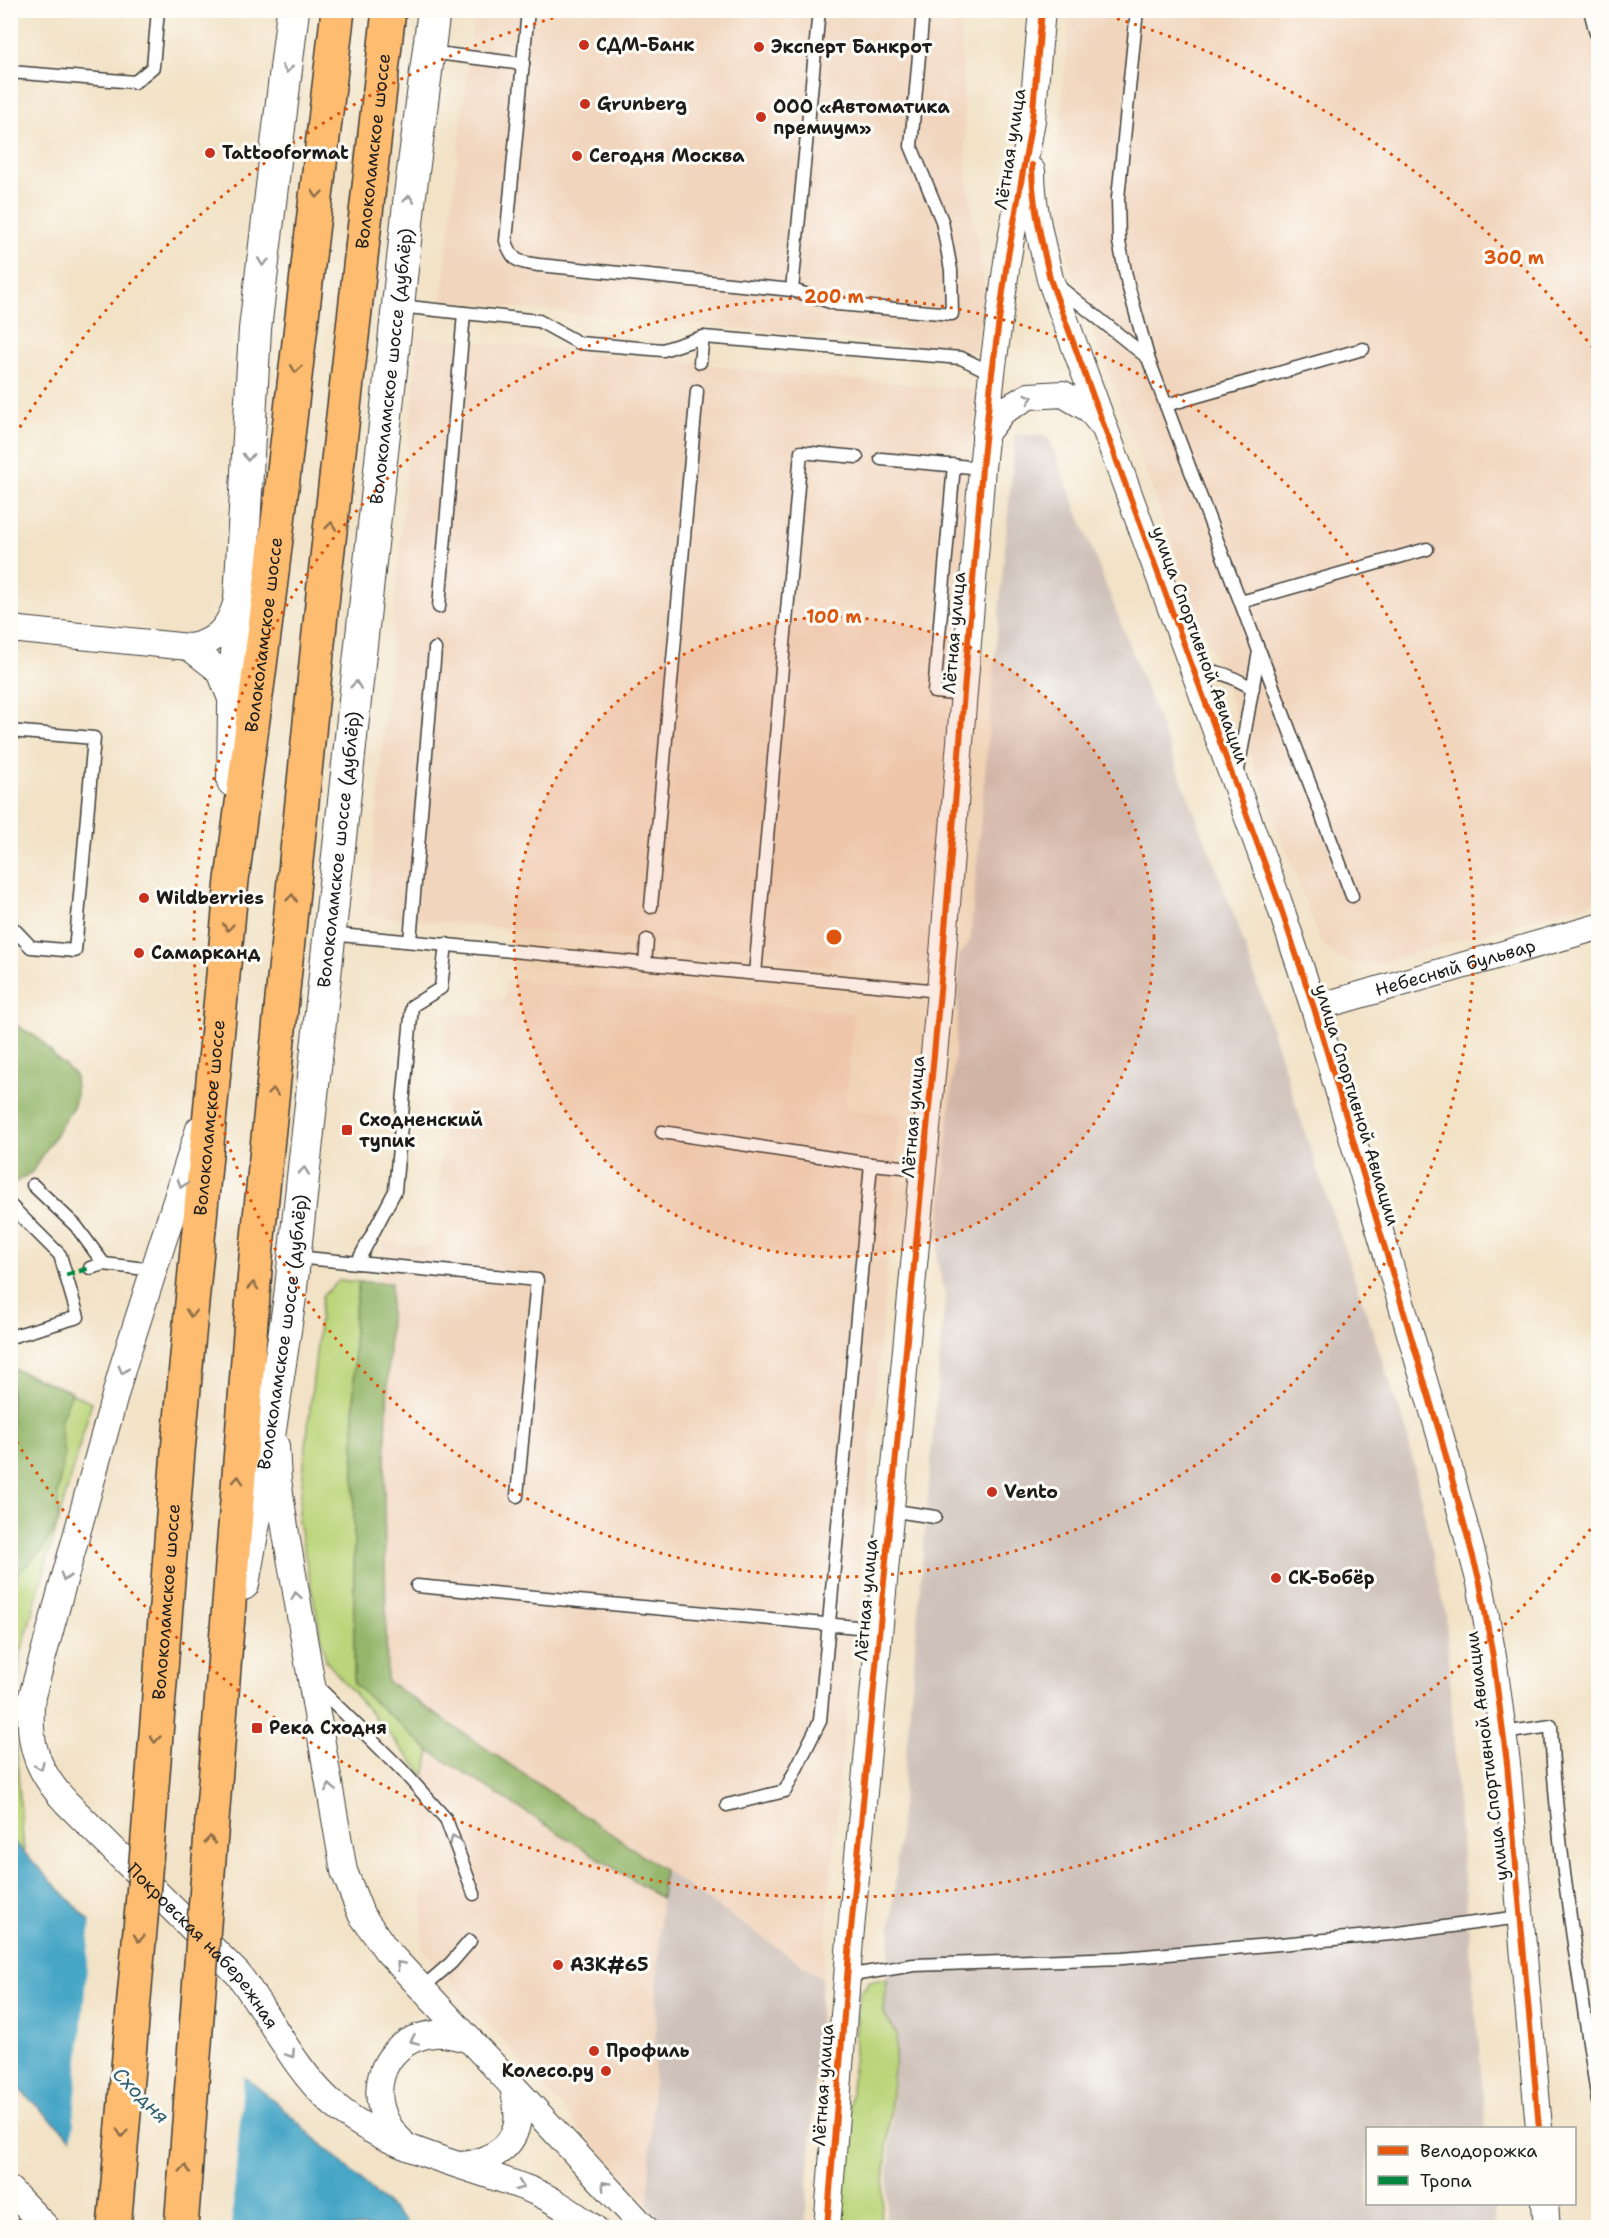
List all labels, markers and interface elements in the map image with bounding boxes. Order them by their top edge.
place label: СДМ-Банк [596,33,695,57]
place label: Эксперт Банкрот [771,35,932,59]
marker: СДМ-Банк [577,38,591,52]
marker: Эксперт Банкрот [752,40,766,54]
street label: Волоколамское шоссе [350,52,396,250]
one-way arrow [281,64,293,73]
street label: Лётная улица [989,87,1031,211]
place label: Grunberg [597,92,687,116]
place label: ООО «Автоматика премиум» [773,95,951,140]
marker: Grunberg [578,97,592,111]
marker: ООО «Автоматика премиум» [754,110,768,124]
place label: Tattooformat [222,141,349,165]
place label: Сегодня Москва [589,144,745,168]
marker: Tattooformat [203,146,217,160]
marker: Сегодня Москва [570,149,584,163]
one-way arrow [311,189,324,198]
one-way arrow [403,194,415,203]
street label: Волоколамское шоссе (дублёр) [364,227,418,506]
text: 300 m [1484,246,1545,270]
one-way arrow [258,258,270,267]
text: 200 m [804,285,865,309]
one-way arrow [291,364,303,374]
one-way arrow [1023,393,1033,406]
one-way arrow [242,452,255,461]
one-way arrow [324,522,337,531]
street label: улица Спортивной Авиации [1146,523,1254,767]
street label: Волоколамское шоссе [239,536,288,734]
street label: Лётная улица [937,571,971,695]
text: 100 m [806,605,862,629]
one-way arrow [349,680,362,690]
street label: Волоколамское шоссе (дублёр) [312,710,366,989]
place label: Wildberries [156,886,264,910]
marker: Wildberries [137,891,151,905]
one-way arrow [285,893,298,902]
one-way arrow [222,922,235,932]
centre of rings [824,927,844,947]
street label: Небесный бульвар [1372,933,1538,1002]
place label: Самарканд [151,941,261,965]
marker: Самарканд [132,946,146,960]
street label: улица Спортивной Авиации [1309,981,1405,1229]
street label: Волоколамское шоссе [188,1019,231,1217]
street label: Лётная улица [896,1055,930,1179]
one-way arrow [266,1087,278,1096]
place label: Сходненский тупик [359,1108,483,1153]
marker: Сходненский тупик [340,1123,354,1137]
one-way arrow [297,1167,309,1176]
one-way arrow [176,1178,189,1189]
street label: Волоколамское шоссе (дублёр) [252,1193,313,1472]
one-way arrow [247,1281,260,1290]
one-way arrow [185,1309,198,1318]
one-way arrow [118,1364,130,1375]
one-way arrow [232,1476,245,1485]
place label: Vento [1004,1480,1058,1504]
marker: Vento [985,1485,999,1499]
street label: Волоколамское шоссе [147,1503,186,1701]
street label: Лётная улица [849,1538,883,1662]
place label: СК-Бобёр [1288,1566,1375,1590]
marker: СК-Бобёр [1269,1571,1283,1585]
one-way arrow [60,1572,72,1582]
one-way arrow [290,1591,303,1601]
street label: улица Спортивной Авиации [1460,1630,1514,1882]
place label: Река Сходня [269,1716,387,1740]
marker: Река Сходня [250,1721,264,1735]
one-way arrow [149,1735,162,1744]
one-way arrow [33,1760,45,1771]
one-way arrow [324,1783,336,1793]
one-way arrow [449,1834,461,1845]
one-way arrow [204,1836,217,1845]
street label: Покровская набережная [122,1858,284,2034]
one-way arrow [133,1934,146,1943]
place label: АЗК#65 [570,1953,648,1977]
marker: АЗК#65 [551,1958,565,1972]
one-way arrow [397,1961,408,1972]
street label: Лётная улица [807,2023,839,2147]
one-way arrow [409,2033,420,2045]
place label: Профиль [606,2039,690,2063]
marker: Профиль [587,2044,601,2058]
one-way arrow [284,2048,296,2058]
place label: Колесо.ру [502,2059,594,2083]
water label: Сходня [107,2061,175,2129]
marker: Колесо.ру [599,2064,613,2078]
legend [1366,2127,1576,2205]
one-way arrow [116,2128,129,2137]
text: Велодорожка [1420,2139,1538,2163]
one-way arrow [179,2165,192,2174]
text: Тропа [1420,2169,1472,2193]
one-way arrow [514,2179,525,2191]
one-way arrow [601,2181,612,2191]

